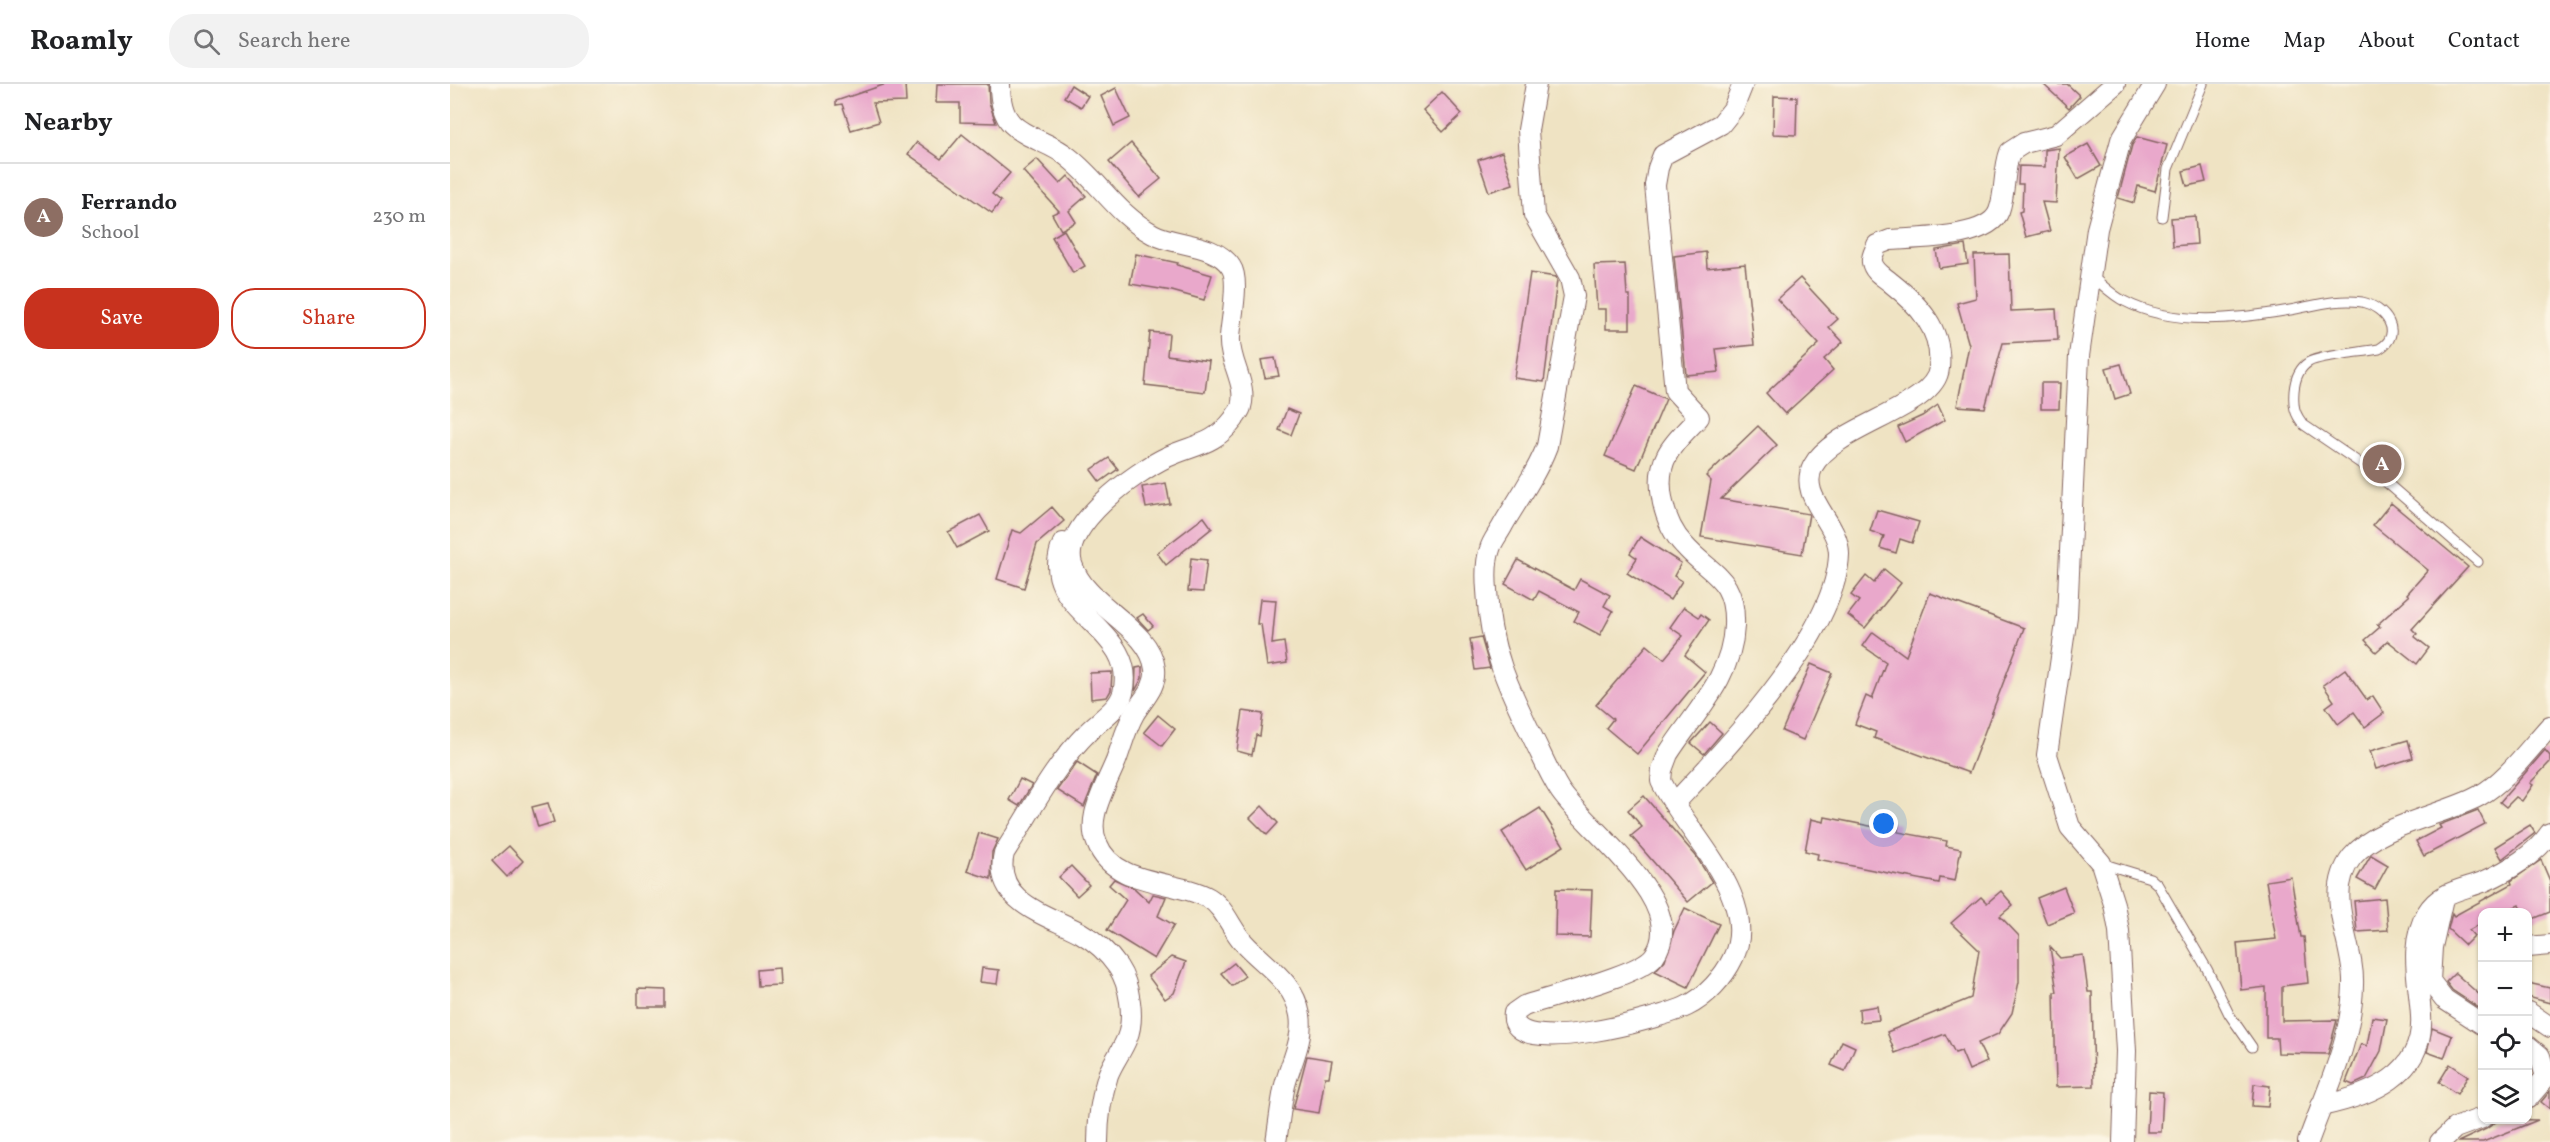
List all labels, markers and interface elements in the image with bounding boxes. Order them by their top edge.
search box [169,14,589,68]
text: Roamly [30,22,133,61]
icon: search [190,25,223,58]
text: Search here [238,26,350,57]
text: Home [2195,27,2250,56]
text: Map [2283,27,2325,56]
text: About [2358,27,2415,56]
text: Contact [2448,27,2520,56]
text: Nearby [24,105,113,141]
text: Ferrando [81,188,177,219]
text: A [36,203,51,231]
text: 230 m [372,203,426,231]
text: School [81,219,139,247]
button: Save [24,288,219,349]
button: Share [231,288,426,349]
pin: A [2362,442,2402,487]
your location [1869,809,1898,838]
map controls [2478,908,2532,1124]
button: + [2478,908,2532,962]
button: − [2478,962,2532,1016]
button: locate [2478,1016,2532,1070]
button: layers [2478,1070,2532,1124]

